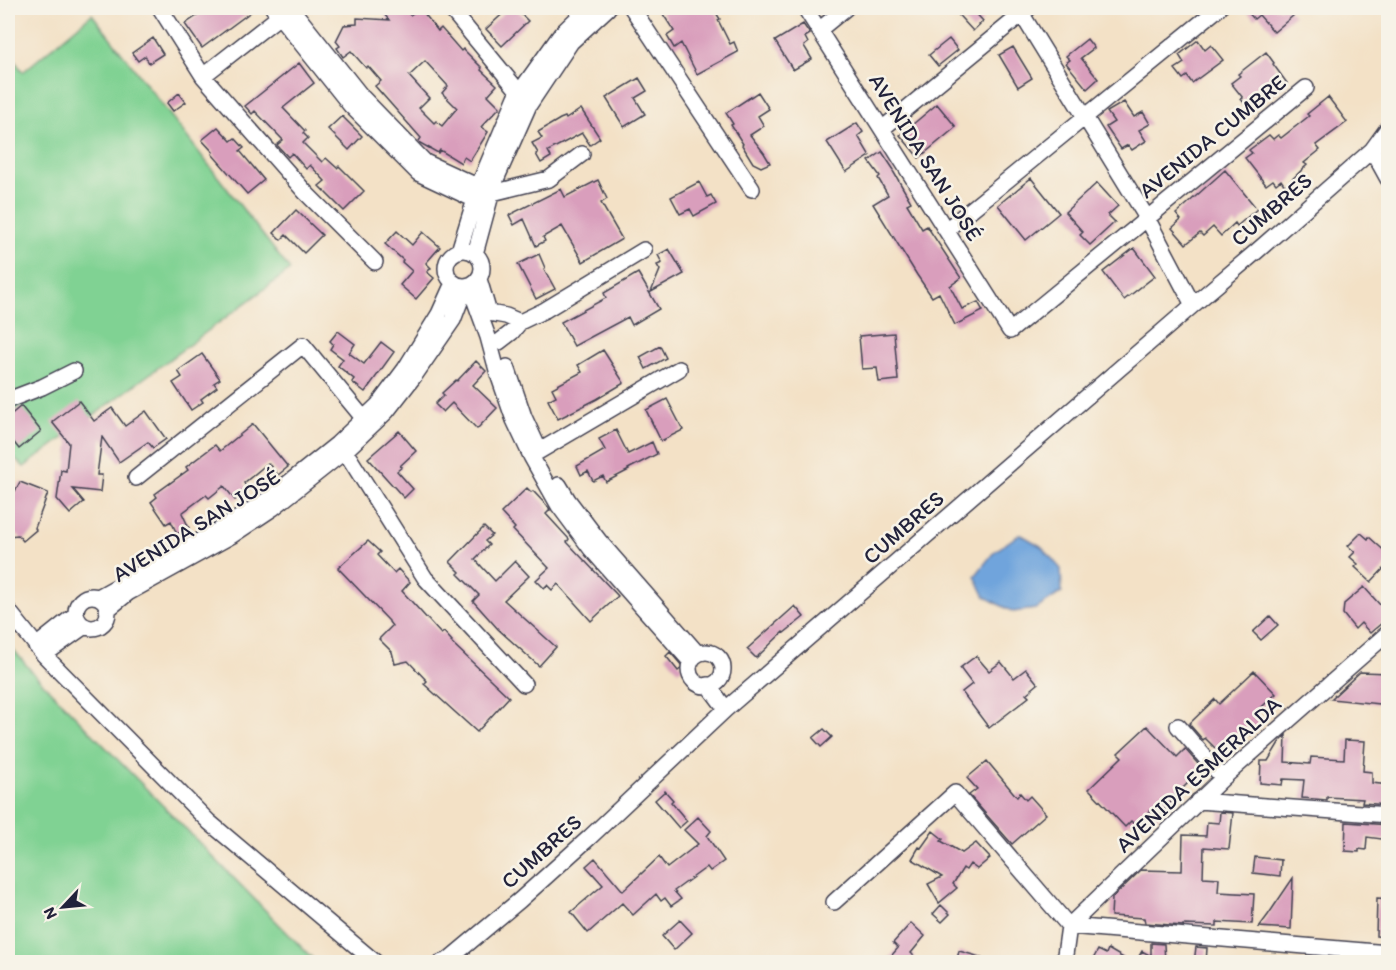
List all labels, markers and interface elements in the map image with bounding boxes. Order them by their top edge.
street label: AVENIDA SAN JOSÉ [863,68,988,246]
street label: AVENIDA CUMBRE [1133,69,1291,204]
street label: CUMBRES [1225,167,1317,252]
street label: AVENIDA SAN JOSÉ [107,463,285,588]
street label: CUMBRES [857,485,949,570]
street label: AVENIDA ESMERALDA [1110,691,1287,858]
street label: CUMBRES [496,808,587,894]
north arrow [33,877,93,937]
text: N [39,904,61,922]

